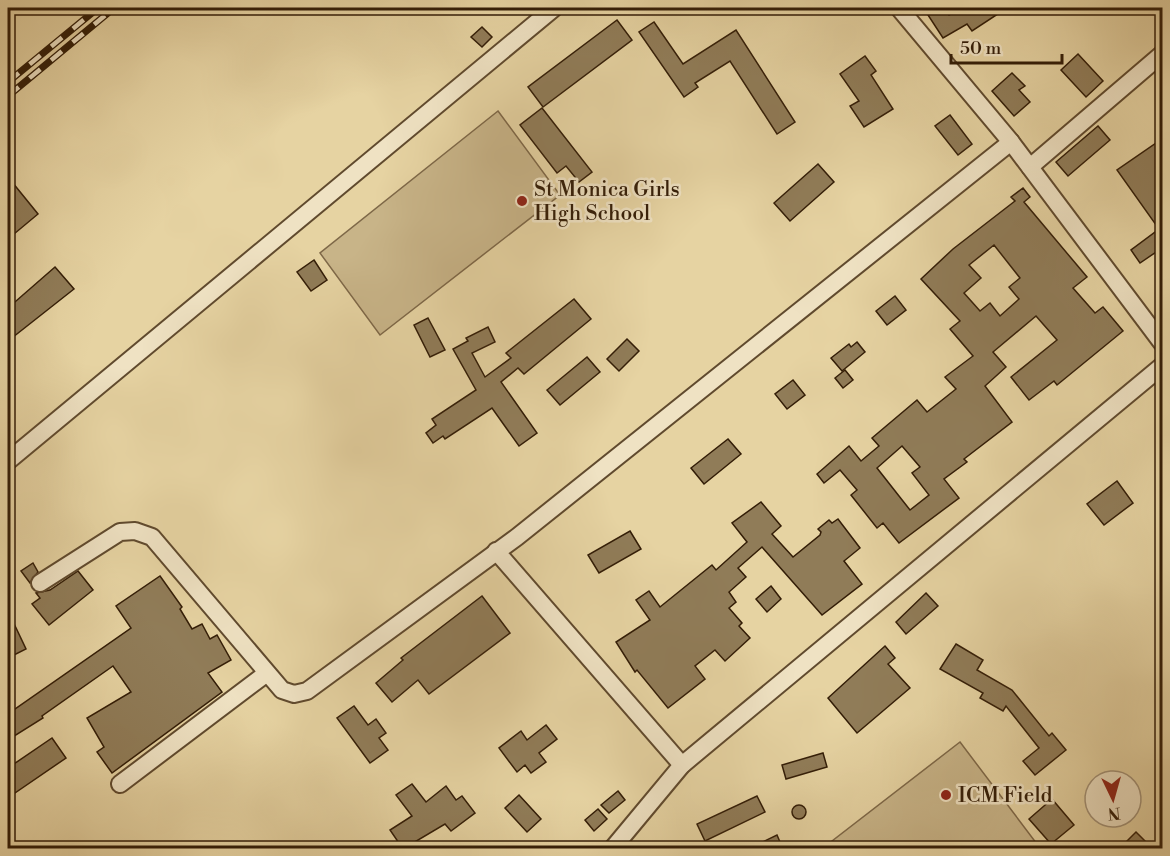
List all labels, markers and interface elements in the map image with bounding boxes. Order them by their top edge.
scale bar [951,27,1062,65]
text: 50 m [960,37,1002,60]
place label: St Monica Girls High School [534,177,680,227]
marker: St Monica Girls High School [515,194,529,208]
north arrow [1083,769,1143,829]
place label: ICM Field [958,783,1053,809]
marker: ICM Field [939,788,953,802]
text: N [1107,802,1121,823]

